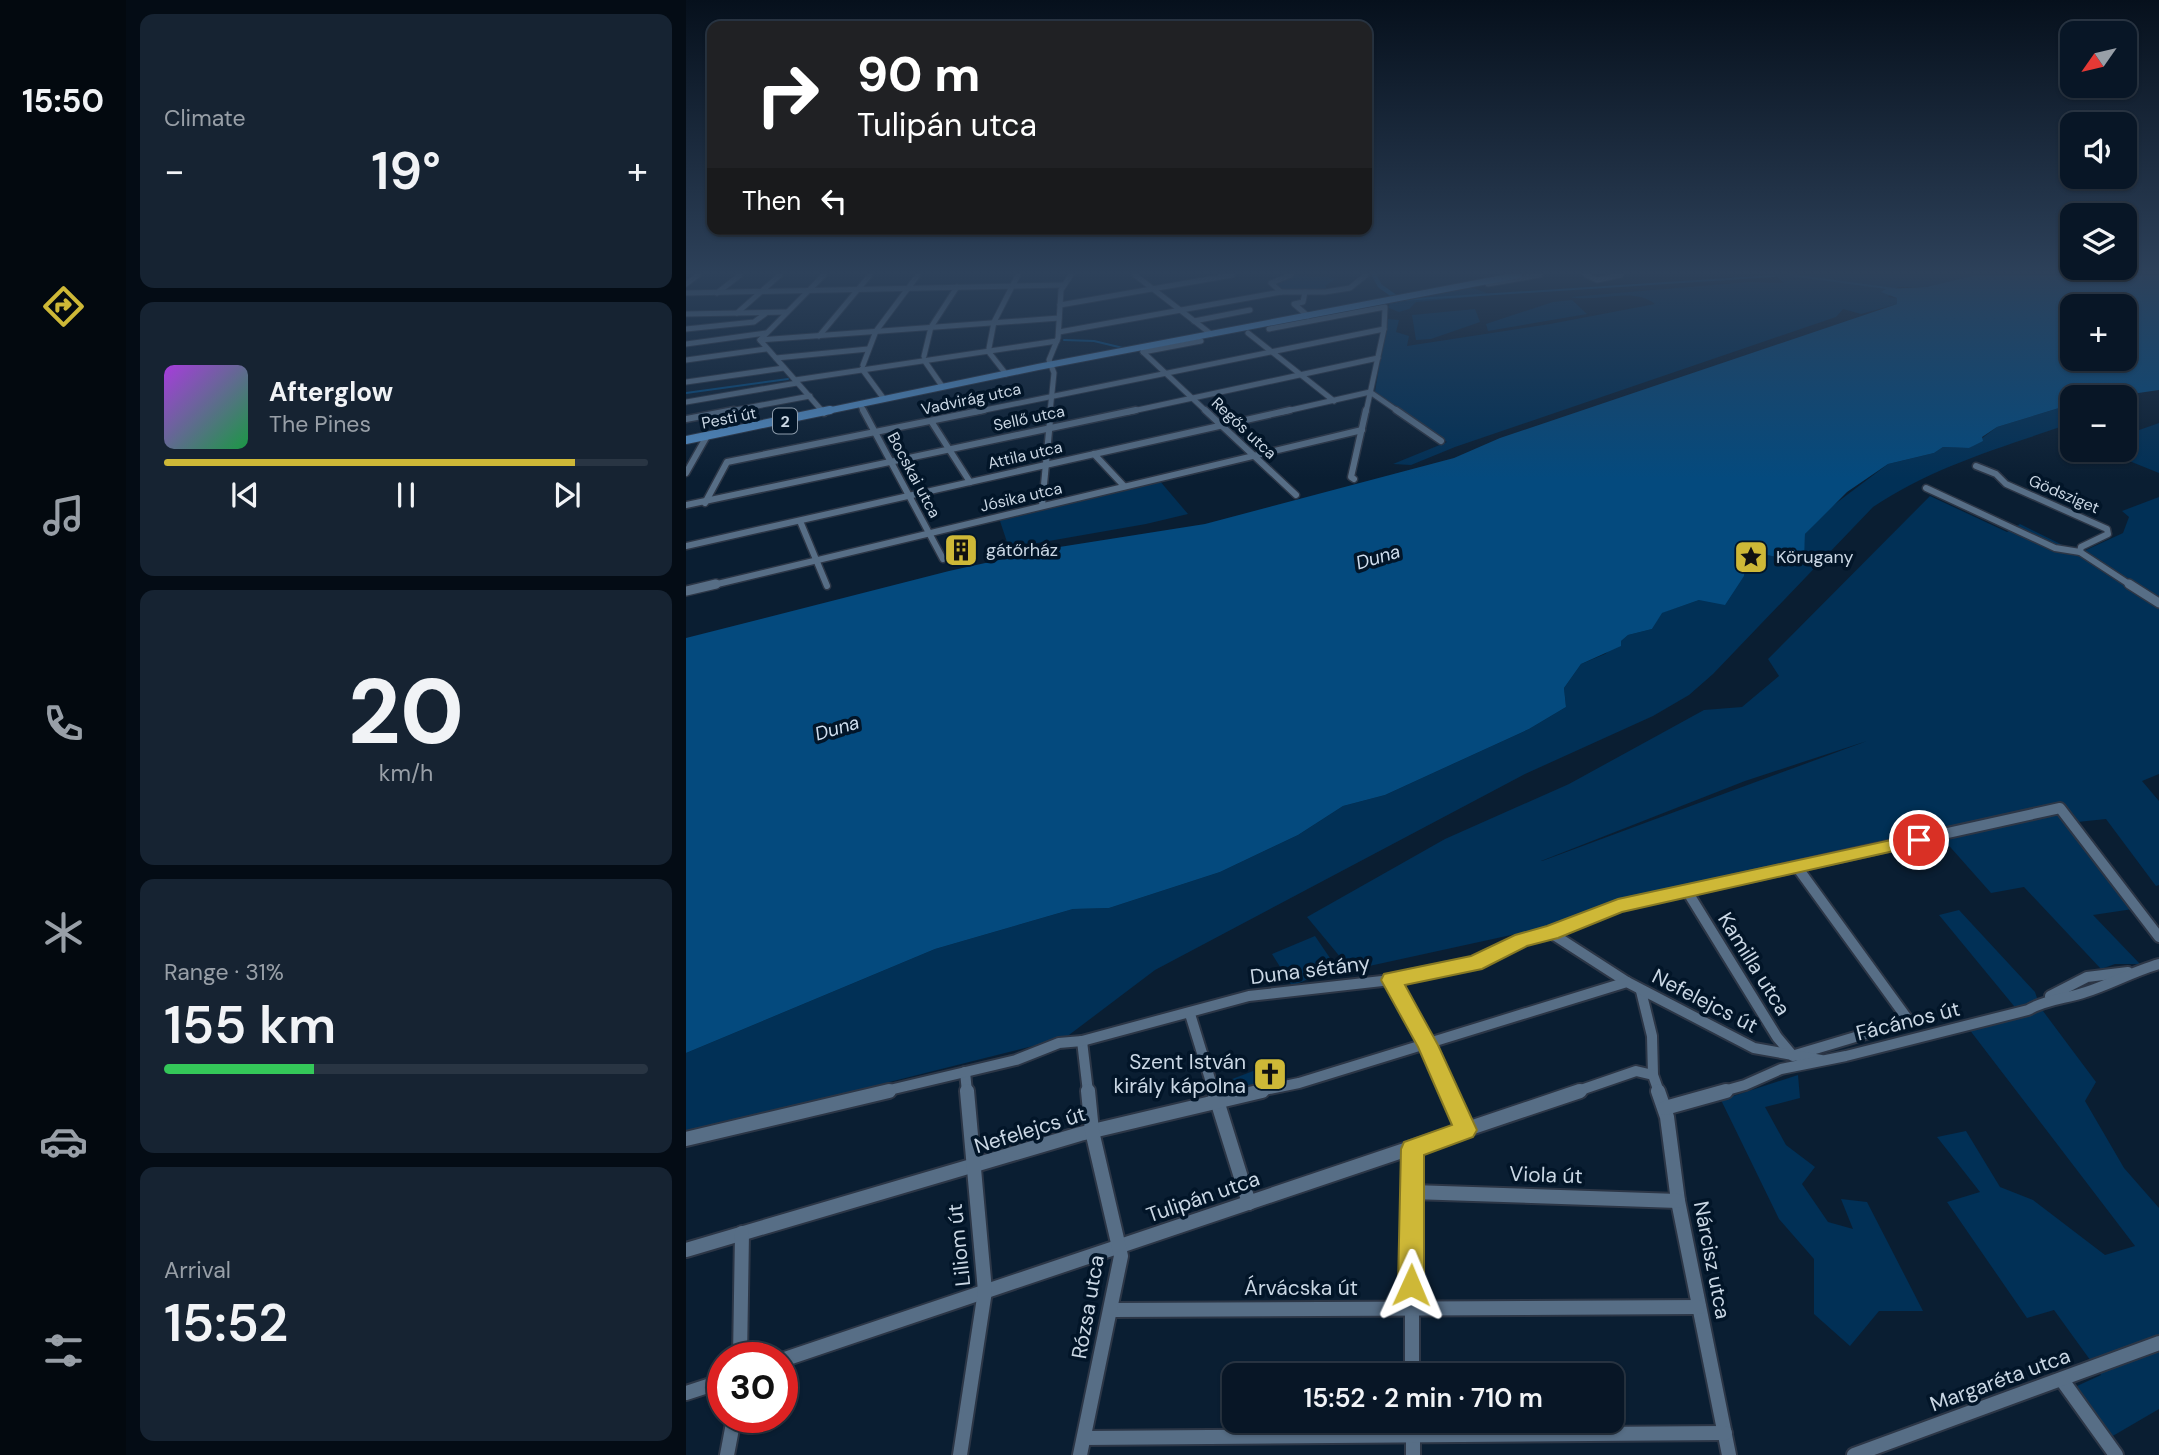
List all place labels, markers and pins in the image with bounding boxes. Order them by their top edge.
building icon: gátőrház [942,531,980,569]
place label: gátőrház [986,538,1058,562]
place icon: Körugany [1732,538,1770,576]
place label: Körugany [1776,545,1853,569]
pin [1889,810,1949,870]
place label: Szent István király kápolna [1114,1048,1246,1100]
church icon: Szent István király kápolna [1251,1055,1289,1093]

